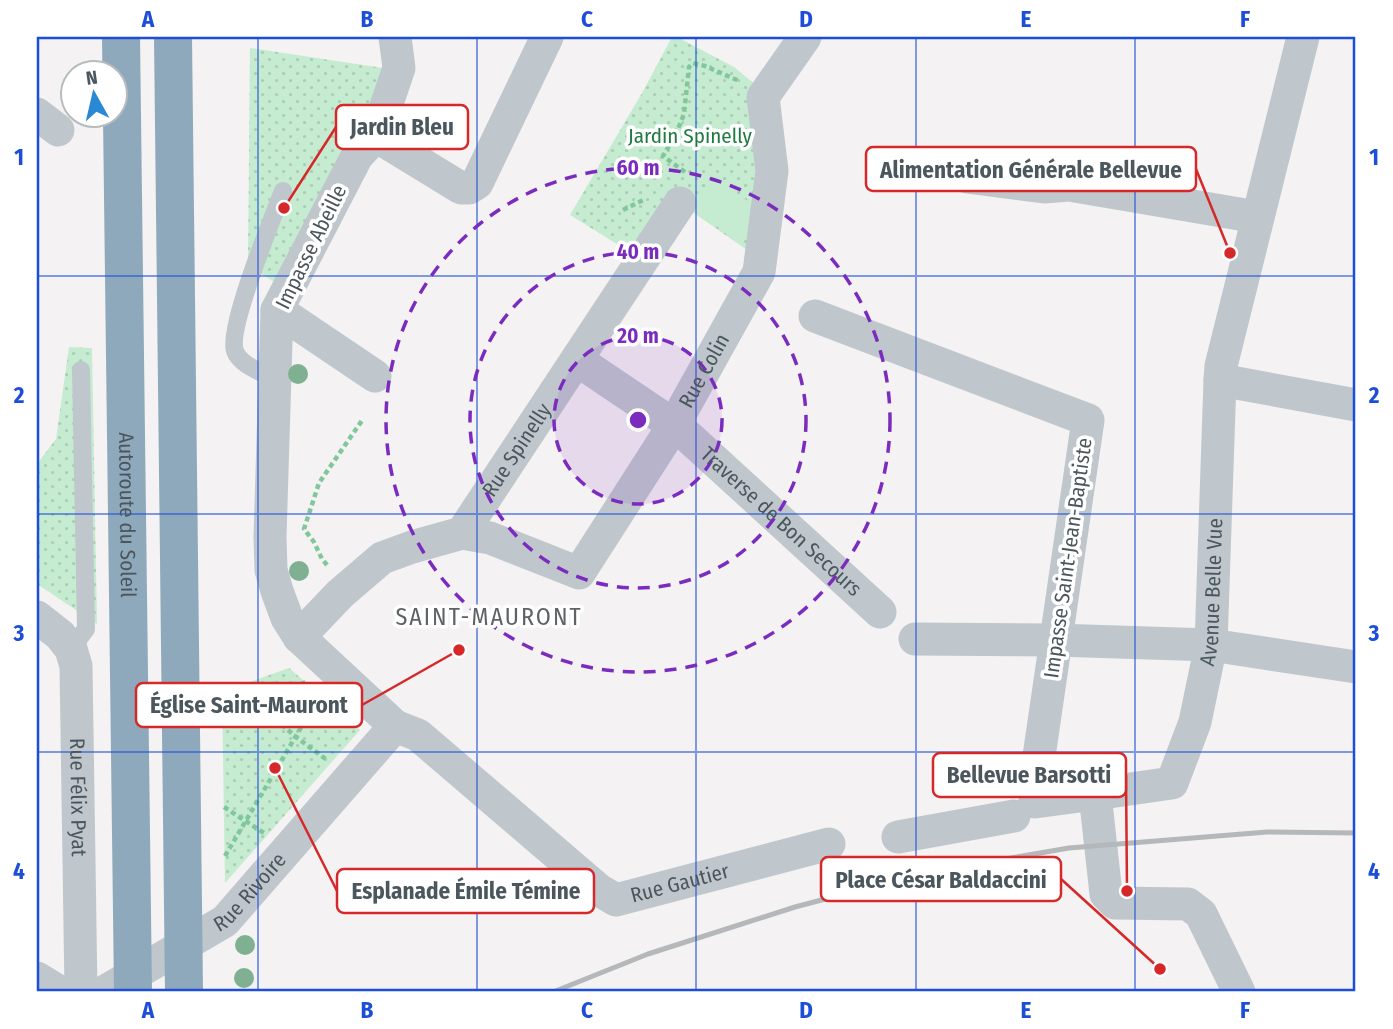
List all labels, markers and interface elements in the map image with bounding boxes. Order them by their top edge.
text: A [141,5,155,33]
text: B [361,5,374,33]
text: C [581,5,593,33]
text: D [799,5,813,33]
text: E [1021,5,1032,33]
text: F [1240,5,1250,33]
north arrow [60,60,130,130]
text: N [84,65,99,90]
callout: Jardin Bleu [336,105,468,149]
text: Jardin Bleu [349,113,454,141]
park label: Jardin Spinelly [628,123,753,149]
text: 1 [14,143,24,171]
text: 1 [1369,143,1379,171]
callout: Alimentation Générale Bellevue [866,147,1196,191]
text: 60 m [617,155,659,181]
text: Alimentation Générale Bellevue [879,156,1182,184]
street label: Impasse Abeille [270,181,352,313]
text: 40 m [617,239,659,265]
text: 20 m [616,323,659,349]
street label: Rue Colin [673,329,735,412]
text: 2 [13,381,25,409]
text: 2 [1368,381,1380,409]
street label: Rue Spinelly [477,398,557,502]
centre of rings [626,408,650,432]
street label: Autoroute du Soleil [113,432,141,598]
street label: Impasse Saint-Jean-Baptiste [1038,436,1098,680]
street label: Traverse de Bon Secours [695,441,867,602]
street label: Avenue Belle Vue [1194,518,1228,668]
district label: SAINT-MAURONT [395,603,583,631]
text: 3 [13,619,25,647]
text: 3 [1368,619,1380,647]
callout: Église Saint-Mauront [136,683,362,727]
text: Église Saint-Mauront [150,690,349,719]
street label: Rue Félix Pyat [64,738,92,857]
callout: Bellevue Barsotti [933,753,1126,797]
text: Bellevue Barsotti [947,761,1111,789]
street label: Rue Rivoire [209,847,292,938]
text: 4 [13,857,25,885]
callout: Place César Baldaccini [821,857,1061,901]
text: 4 [1368,857,1380,885]
street label: Rue Gautier [628,858,733,909]
text: Place César Baldaccini [835,866,1047,894]
callout: Esplanade Émile Témine [337,869,594,913]
text: Esplanade Émile Témine [351,876,581,905]
text: A [141,996,155,1024]
text: B [361,996,374,1024]
text: C [581,996,593,1024]
text: D [799,996,813,1024]
text: E [1021,996,1032,1024]
text: F [1240,996,1250,1024]

